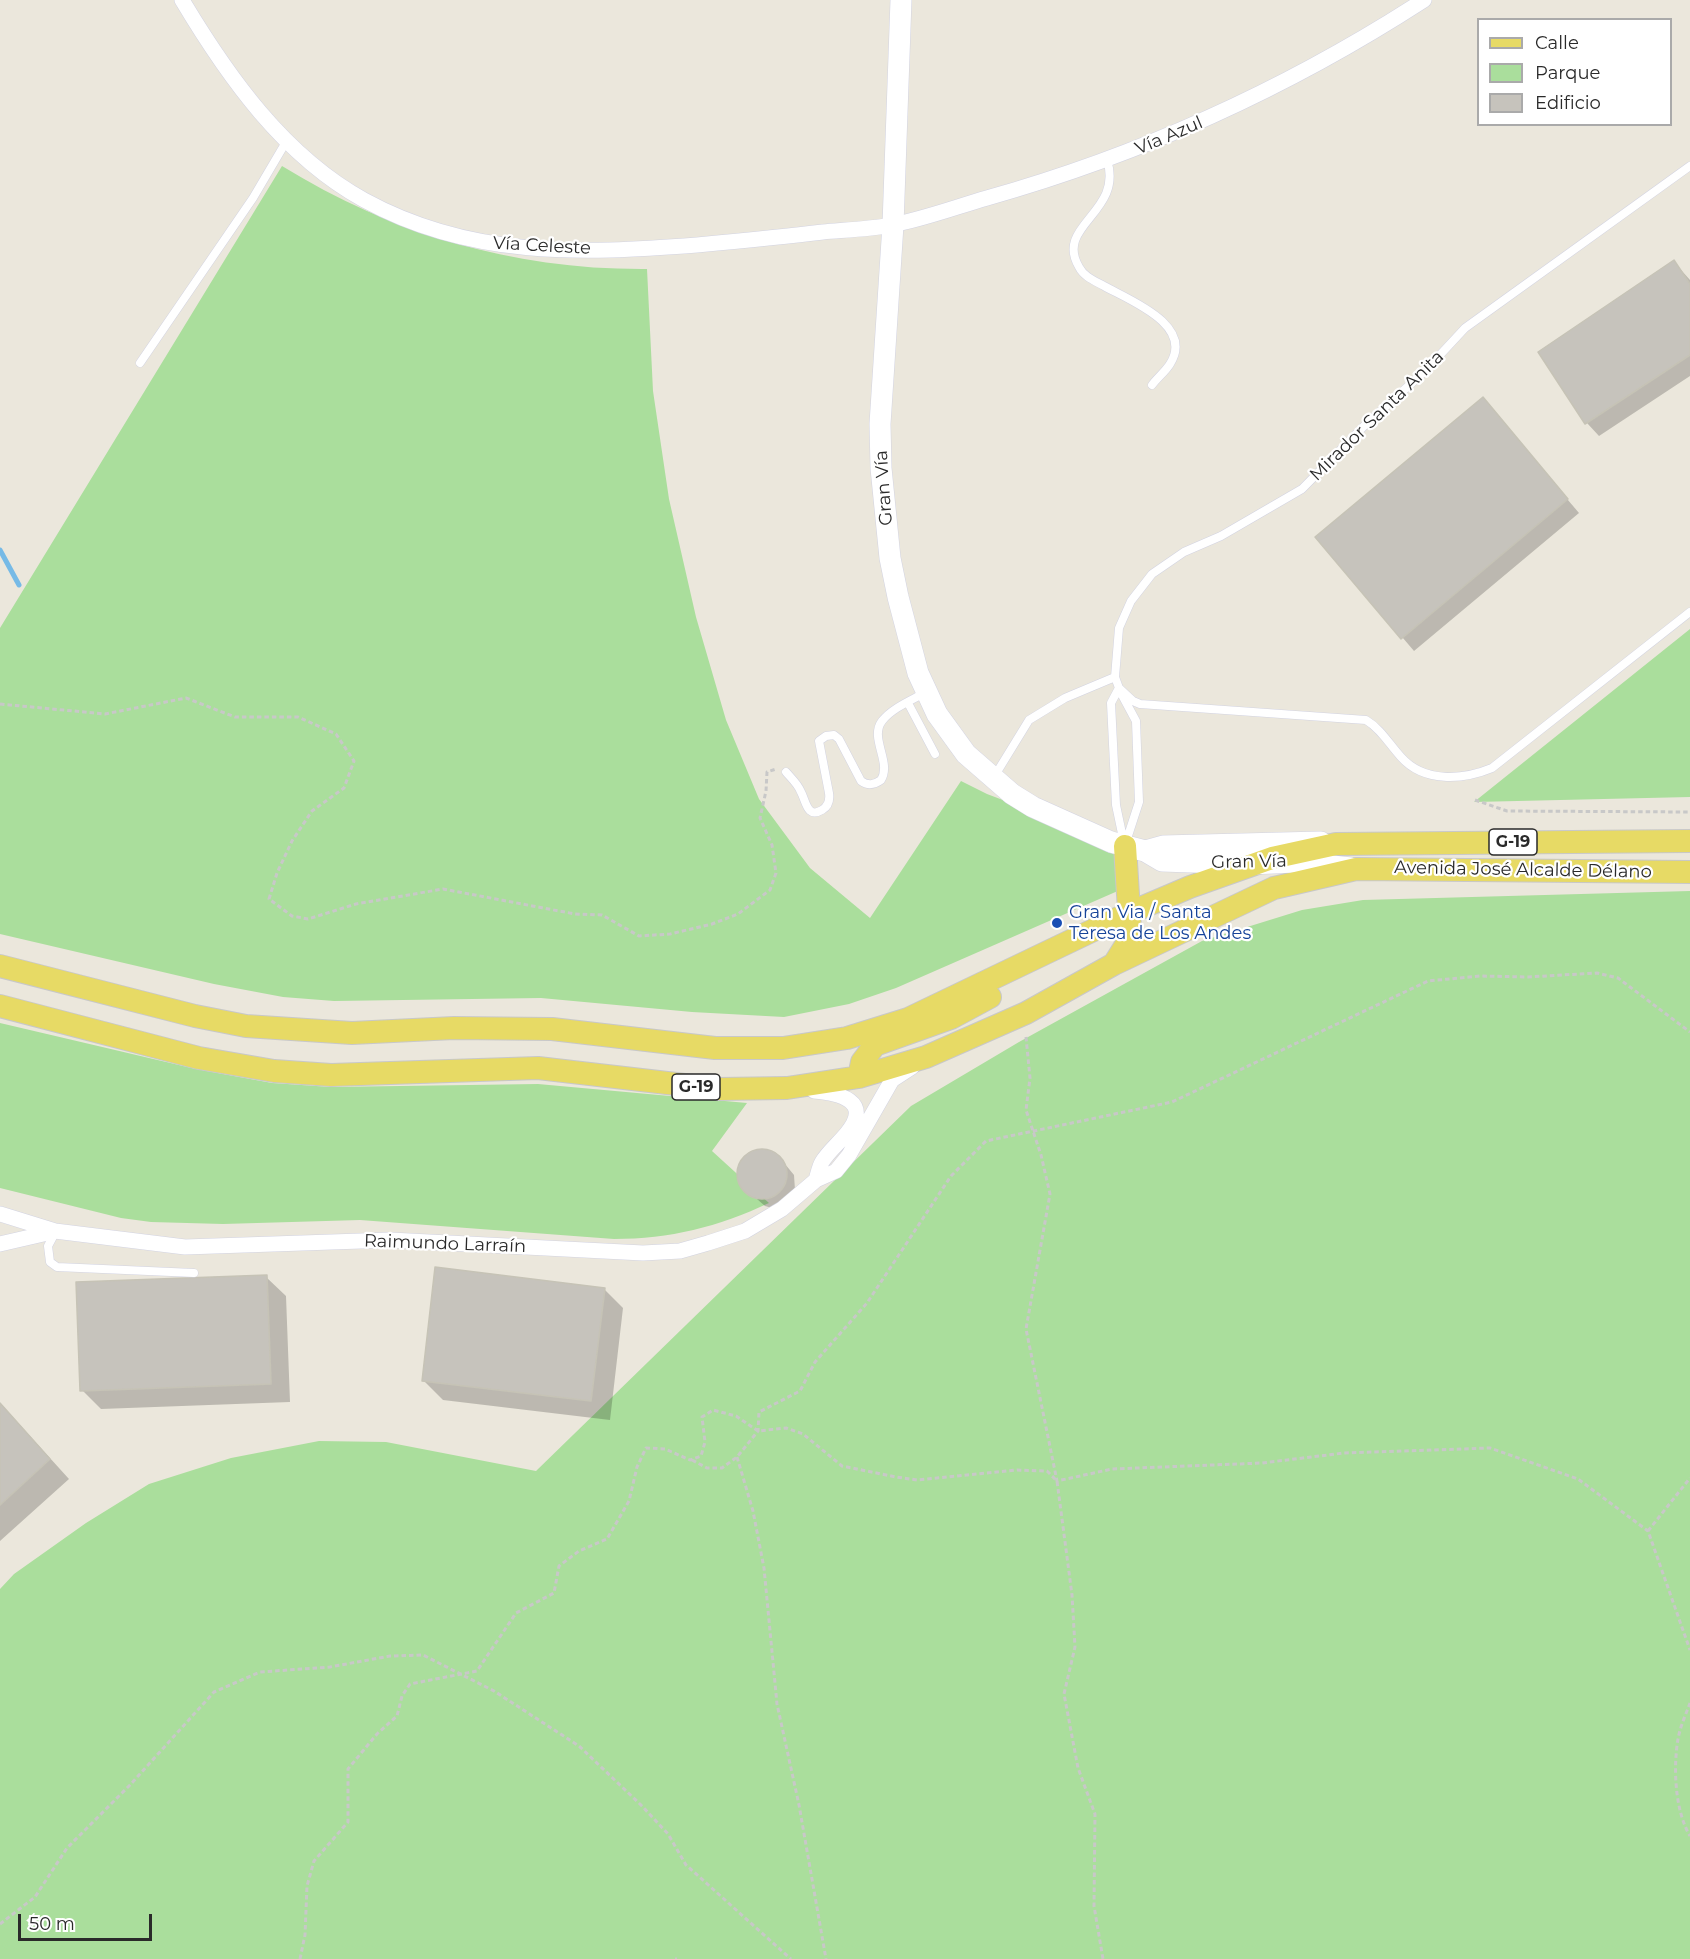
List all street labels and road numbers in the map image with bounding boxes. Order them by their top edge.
street label: Vía Azul [1132,112,1206,160]
street label: Vía Celeste [493,233,591,259]
street label: Mirador Santa Anita [1305,346,1449,486]
street label: Gran Vía [871,450,897,526]
road number: G-19 [1489,829,1537,855]
street label: Gran Vía [1211,851,1287,873]
street label: Avenida José Alcalde Délano [1394,857,1652,883]
road number: G-19 [672,1074,720,1100]
street label: Raimundo Larraín [363,1230,527,1258]

